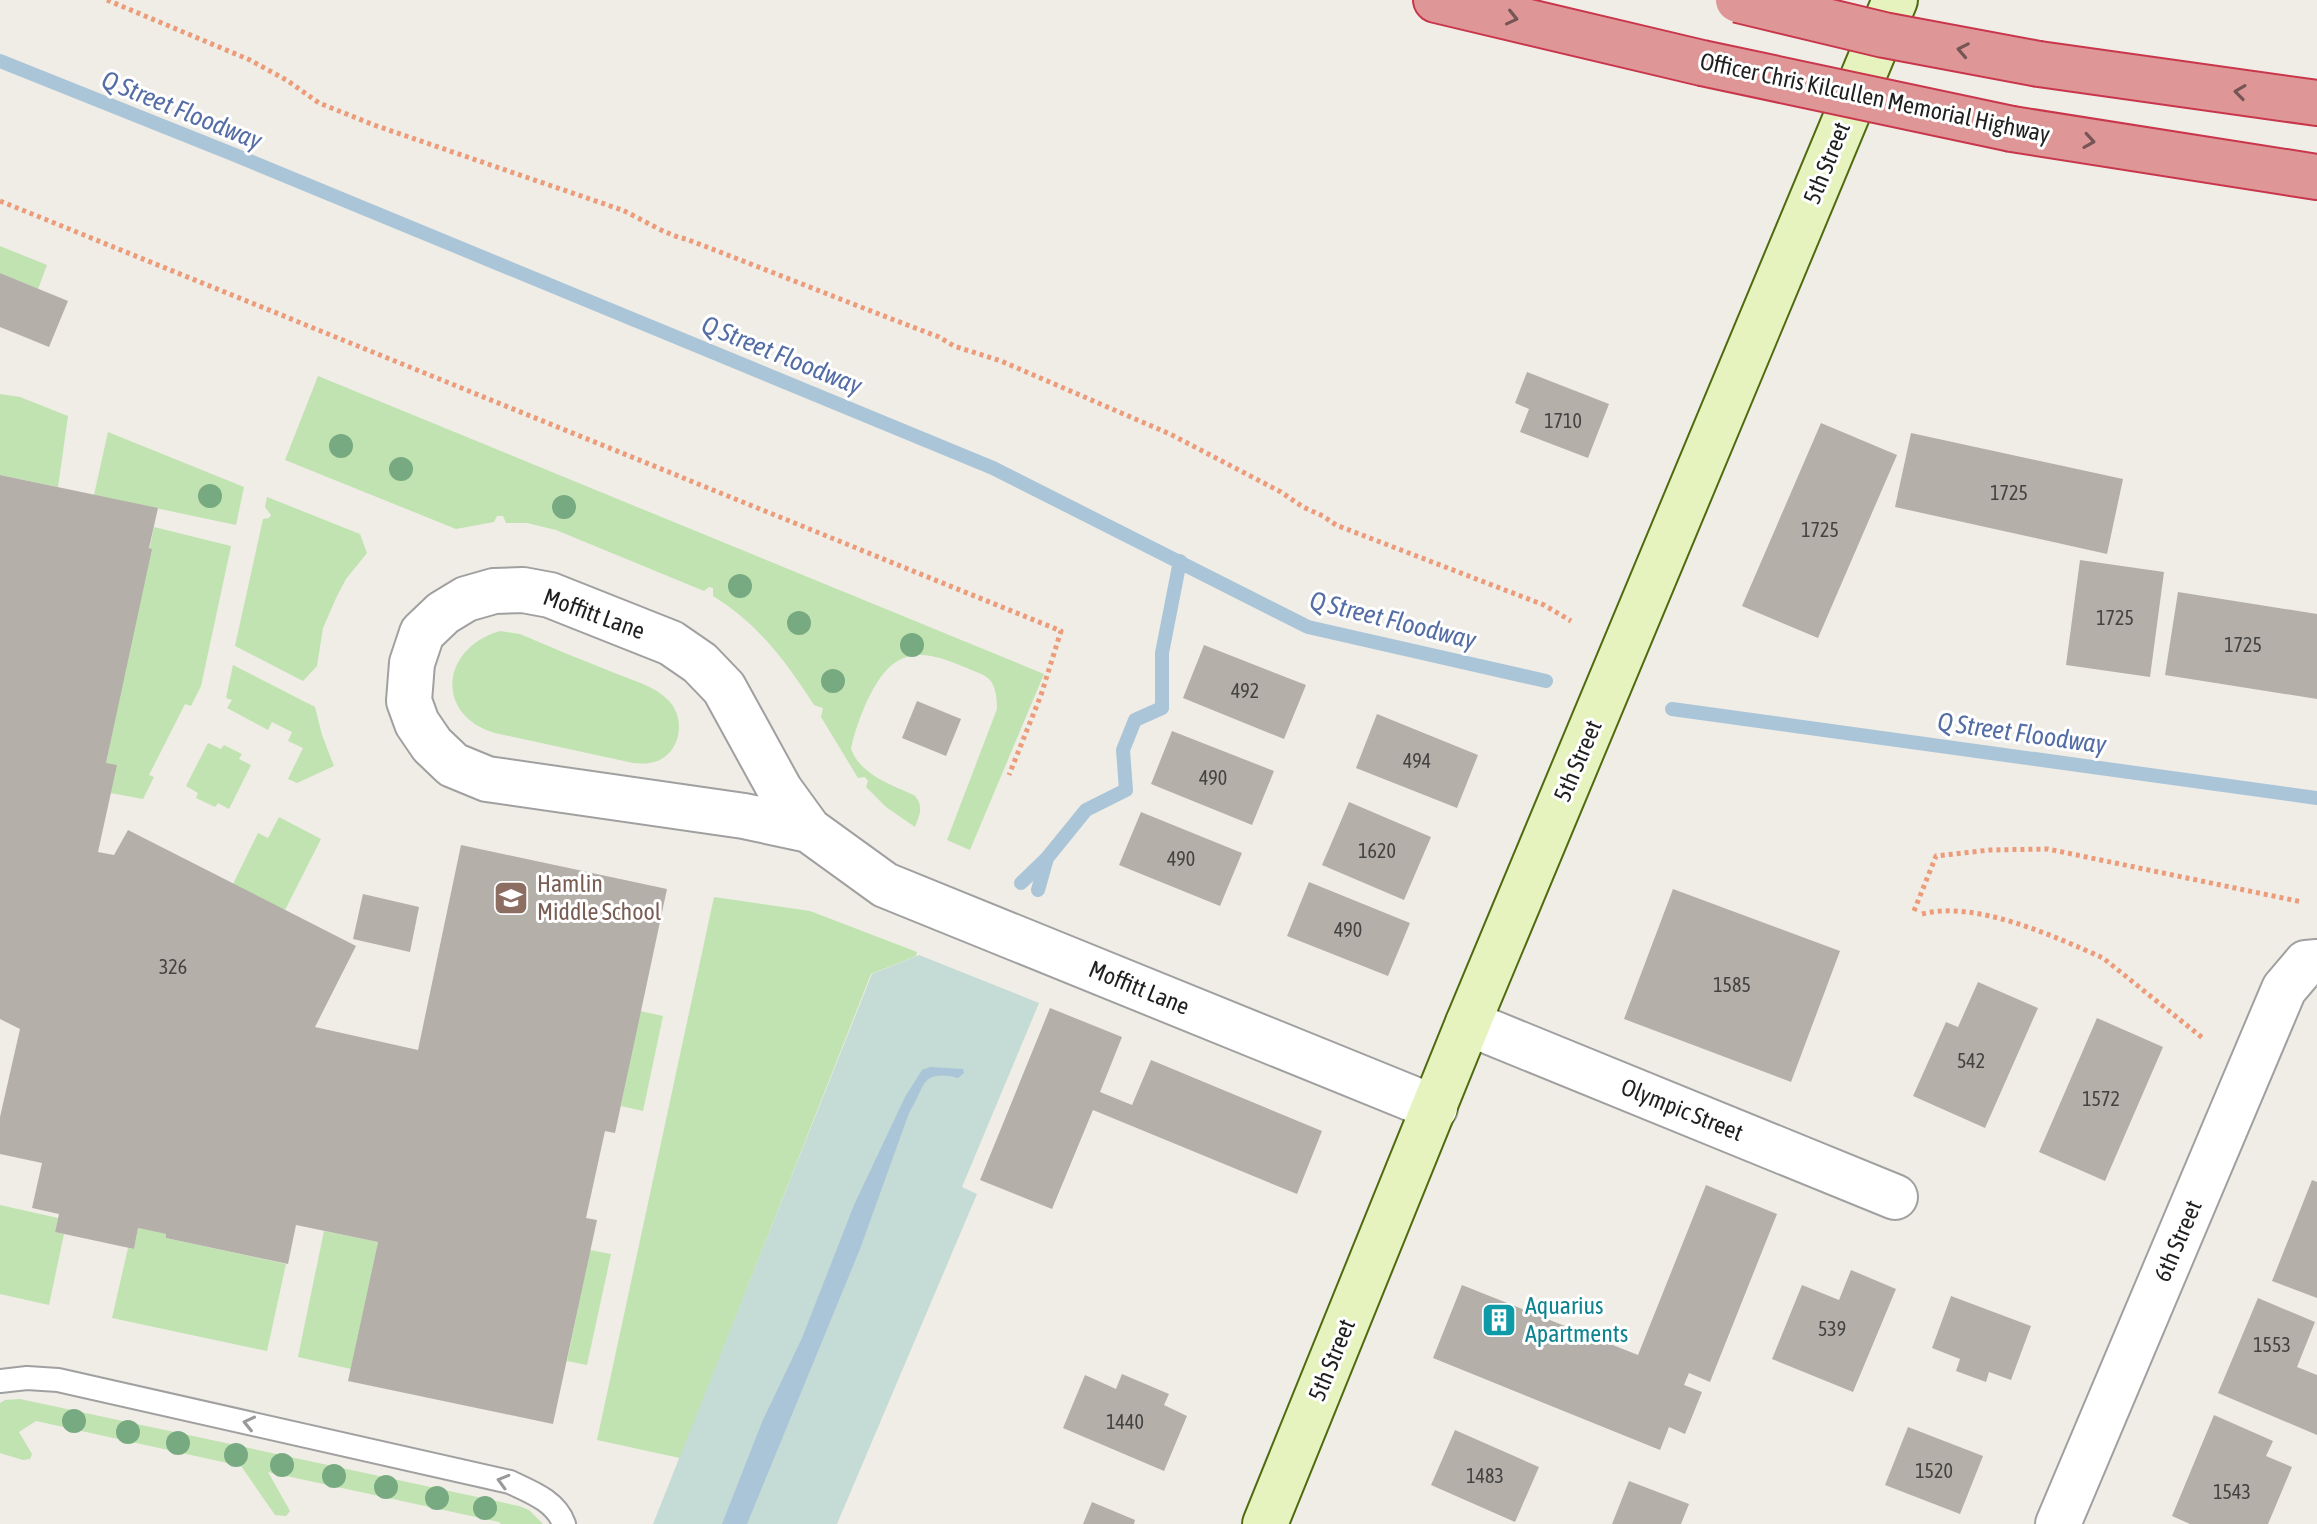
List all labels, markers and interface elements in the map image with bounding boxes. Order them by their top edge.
one-way arrow [1505,9,1519,26]
one-way arrow [1956,42,1969,59]
street label: Officer Chris Kilcullen Memorial Highway [1698,47,2053,148]
water label: Q Street Floodway [98,64,267,156]
one-way arrow [2233,84,2247,101]
street label: 5th Street [1798,118,1855,208]
one-way arrow [2083,132,2096,149]
water label: Q Street Floodway [698,309,867,401]
house number: 1710 [1544,409,1582,432]
house number: 1725 [1990,481,2028,504]
house number: 1725 [1801,518,1839,541]
street label: Moffitt Lane [540,583,649,644]
water label: Q Street Floodway [1307,585,1479,655]
house number: 1725 [2096,606,2134,629]
house number: 1725 [2224,633,2262,656]
house number: 492 [1231,679,1259,702]
water label: Q Street Floodway [1936,706,2109,760]
street label: 5th Street [1548,716,1607,806]
house number: 494 [1403,749,1431,772]
house number: 490 [1199,766,1227,789]
house number: 1620 [1358,839,1396,862]
house number: 490 [1167,847,1195,870]
place label: Hamlin Middle School [537,870,662,925]
school or university icon: Hamlin Middle School [492,879,530,917]
house number: 490 [1334,918,1362,941]
house number: 326 [159,955,187,978]
street label: Moffitt Lane [1085,955,1193,1020]
house number: 1585 [1713,973,1751,996]
house number: 542 [1957,1049,1985,1072]
street label: Olympic Street [1617,1073,1747,1146]
house number: 1572 [2082,1087,2120,1110]
street label: 6th Street [2148,1196,2207,1286]
place label: Aquarius Apartments [1525,1292,1628,1347]
building icon: Aquarius Apartments [1480,1301,1518,1339]
street label: 5th Street [1303,1315,1360,1405]
house number: 539 [1818,1317,1846,1340]
house number: 1553 [2253,1333,2291,1356]
house number: 1440 [1106,1410,1144,1433]
one-way arrow [243,1415,256,1432]
house number: 1520 [1915,1459,1953,1482]
house number: 1483 [1466,1464,1504,1487]
one-way arrow [496,1474,510,1490]
house number: 1543 [2213,1480,2251,1503]

